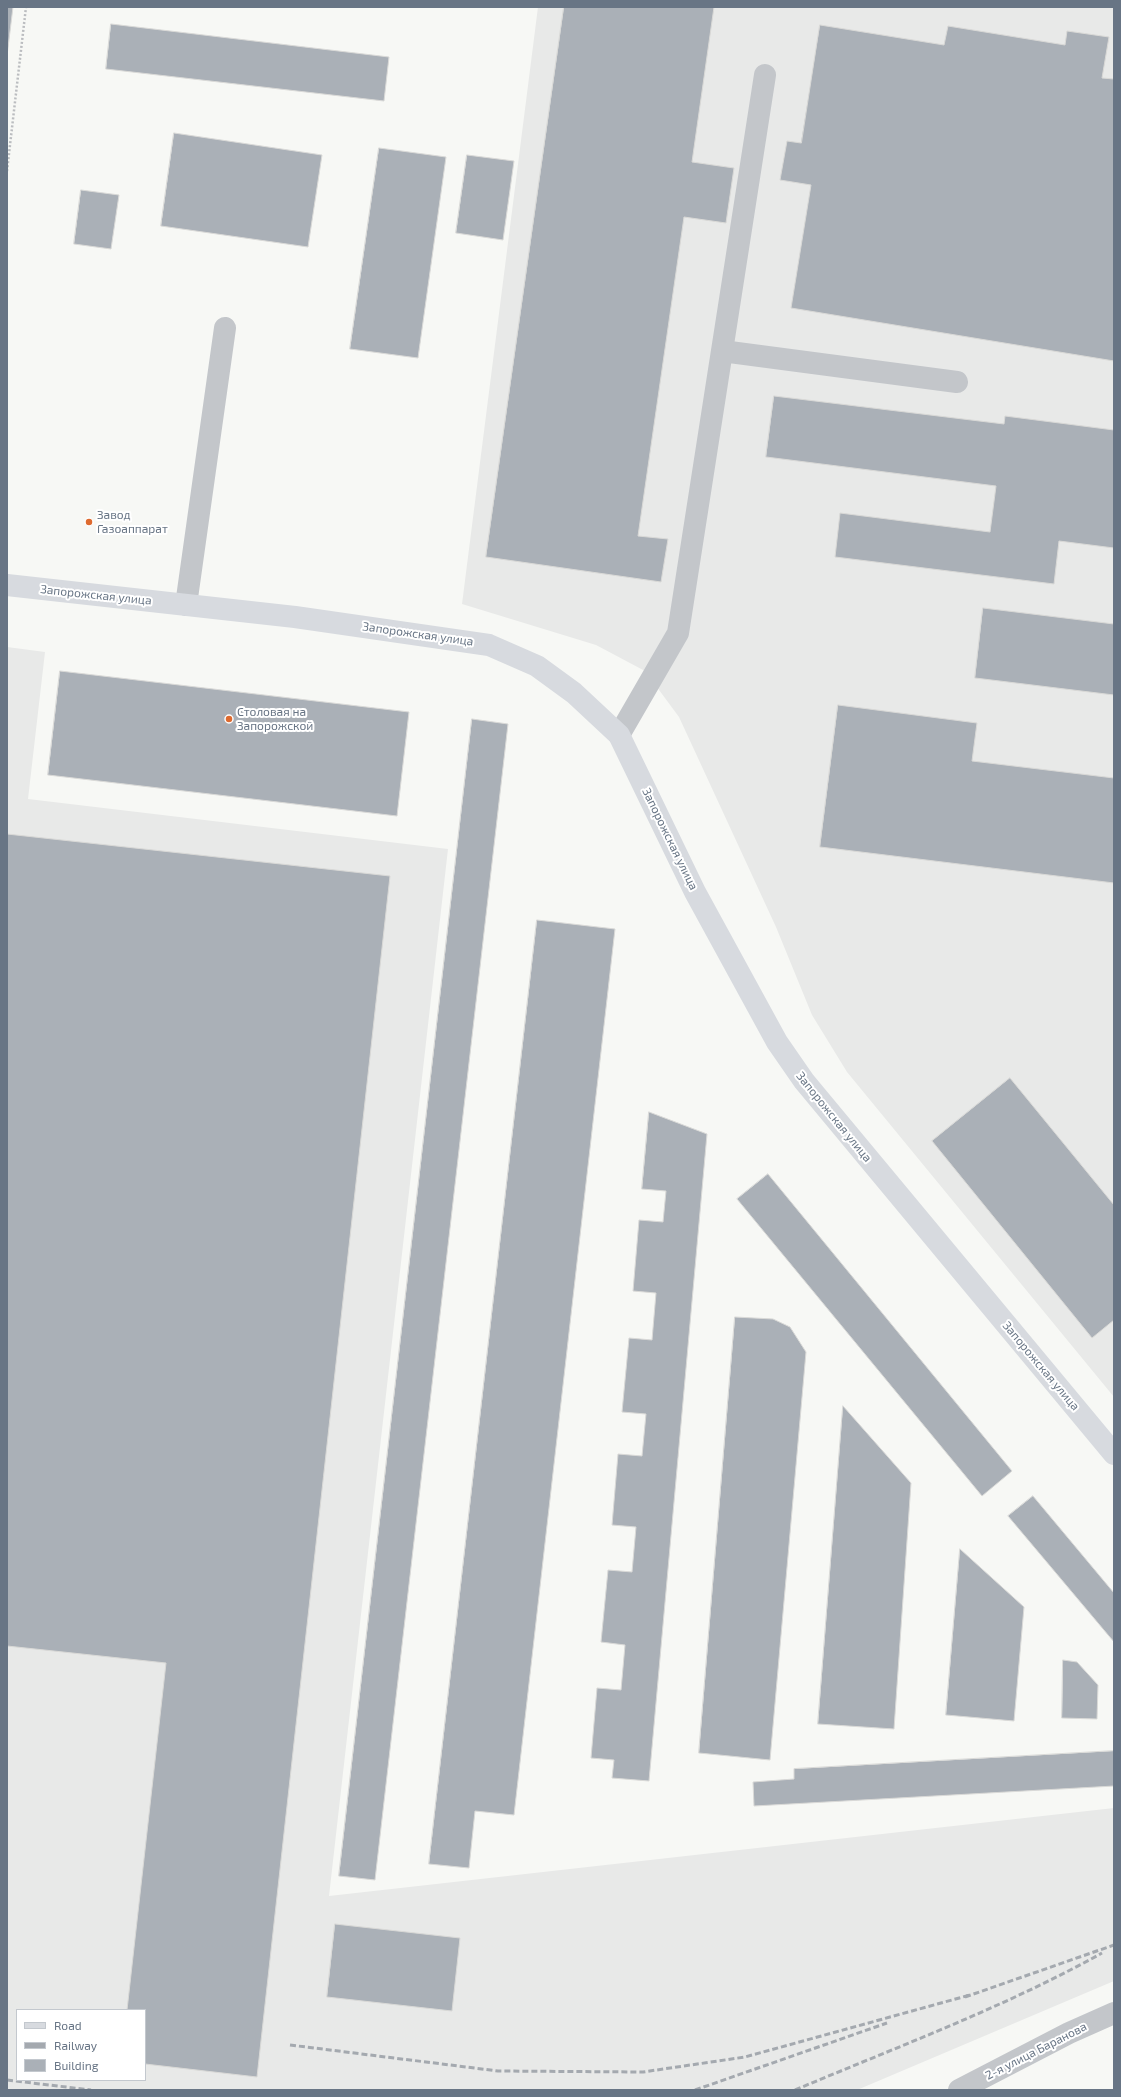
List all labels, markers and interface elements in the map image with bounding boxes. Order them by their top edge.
place label: Завод Газоаппарат [97,508,168,536]
marker: Завод Газоаппарат [84,517,94,527]
street label: Запорожская улица [40,582,152,608]
street label: Запорожская улица [362,619,474,649]
place label: Столовая на Запорожской [237,705,313,733]
marker: Столовая на Запорожской [224,714,234,724]
street label: Запорожская улица [639,786,701,892]
street label: Запорожская улица [793,1069,875,1165]
street label: Запорожская улица [1000,1319,1082,1413]
legend [16,2009,146,2081]
text: Road [54,2018,82,2032]
street label: 2-я улица Баранова [983,2019,1089,2083]
text: Railway [54,2038,97,2052]
text: Building [54,2058,98,2072]

